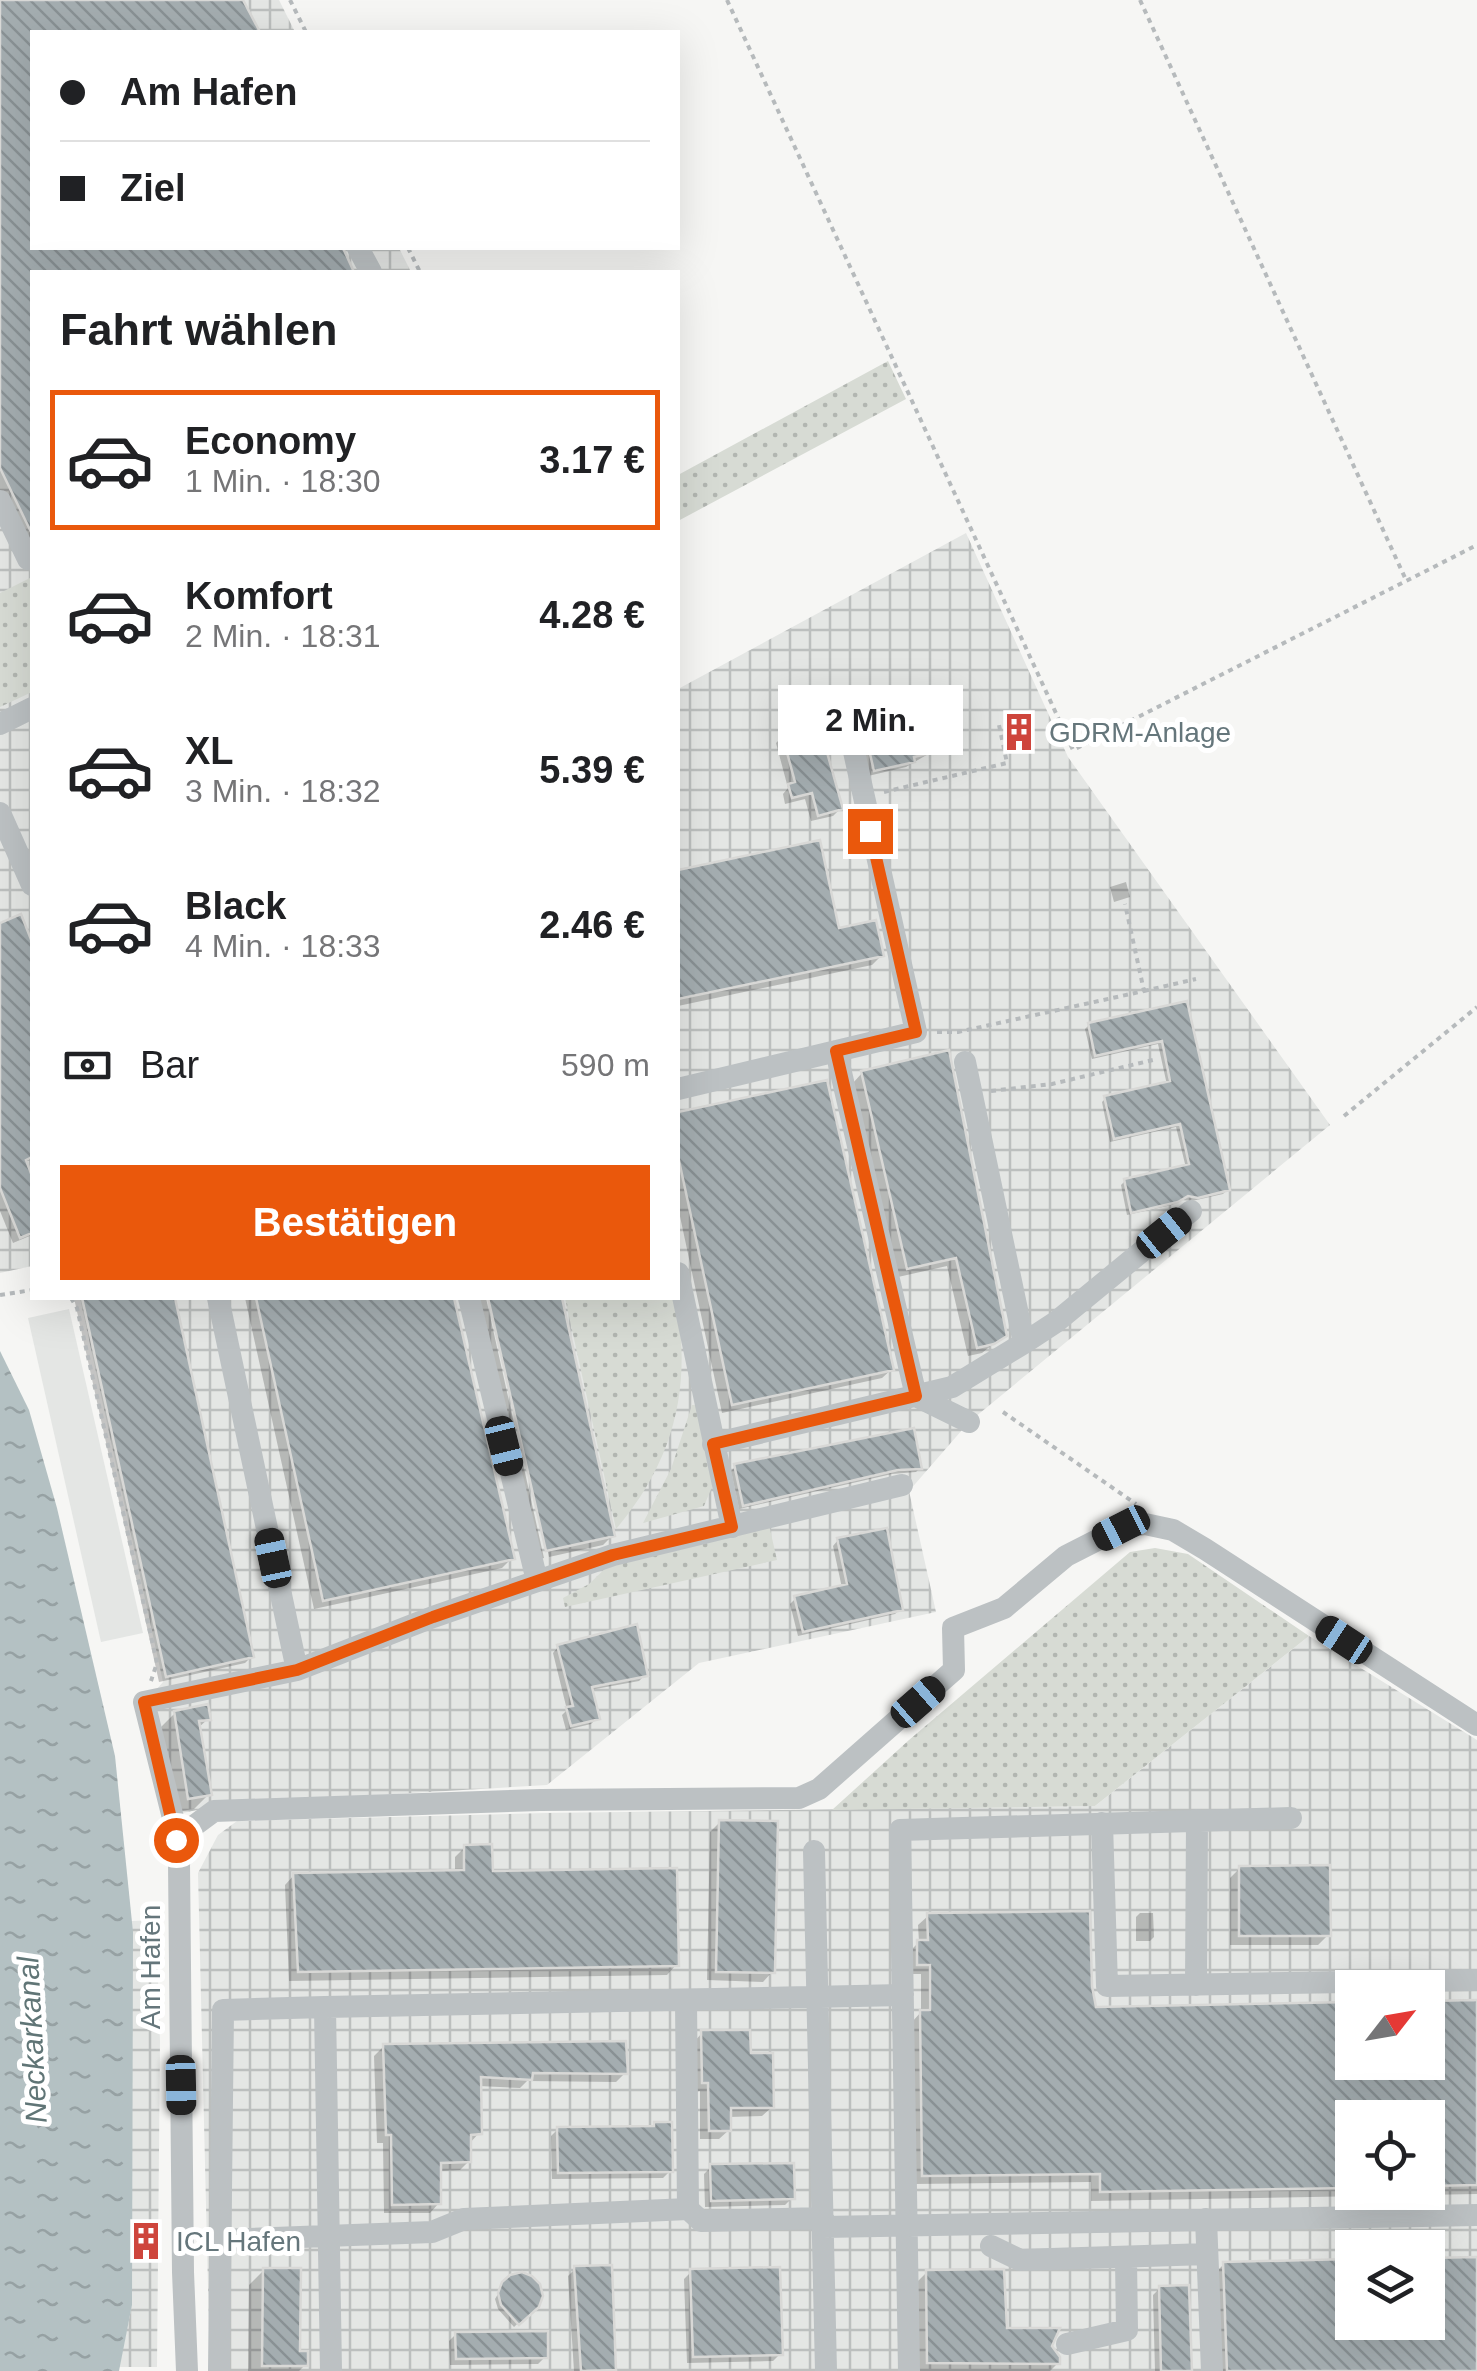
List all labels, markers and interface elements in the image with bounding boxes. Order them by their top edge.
text: Am Hafen [120,71,297,113]
text: Ziel [120,167,185,209]
text: Fahrt wählen [60,304,338,355]
icon: car [65,415,155,505]
text: Economy [185,420,356,462]
text: 3.17 € [539,439,645,481]
text: 1 Min. · 18:30 [185,463,381,499]
icon: car [65,570,155,660]
text: Komfort [185,575,333,617]
text: 4.28 € [539,594,645,636]
text: 2 Min. · 18:31 [185,618,381,654]
callout: 2 Min. [778,686,962,756]
text: 2 Min. [825,702,916,738]
building icon: GDRM-Anlage [998,711,1040,753]
place label: GDRM-Anlage [1049,717,1231,748]
icon: car [65,725,155,815]
text: XL [185,730,234,772]
text: 5.39 € [539,749,645,791]
text: 3 Min. · 18:32 [185,773,381,809]
route end [848,809,893,854]
icon: car [65,880,155,970]
text: Black [185,885,286,927]
text: 2.46 € [539,904,645,946]
text: 4 Min. · 18:33 [185,928,381,964]
icon: cash [60,1038,115,1093]
text: Bar [140,1044,199,1086]
text: 590 m [561,1047,650,1083]
button: Bestätigen [60,1165,650,1280]
car [1131,1202,1197,1264]
car [482,1413,526,1479]
car [1087,1501,1155,1555]
car [252,1526,294,1590]
car [1311,1611,1377,1669]
car [886,1671,950,1733]
route start [154,1818,199,1863]
street label: Am Hafen [135,1905,166,2029]
water label: Neckarkanal [11,1955,53,2124]
north arrow [1335,1970,1445,2080]
map controls [1335,1970,1445,2340]
car [165,2055,197,2115]
button: locate [1335,2100,1445,2210]
building icon: ICL Hafen [125,2220,167,2262]
place label: ICL Hafen [176,2226,301,2257]
button: layers [1335,2230,1445,2340]

